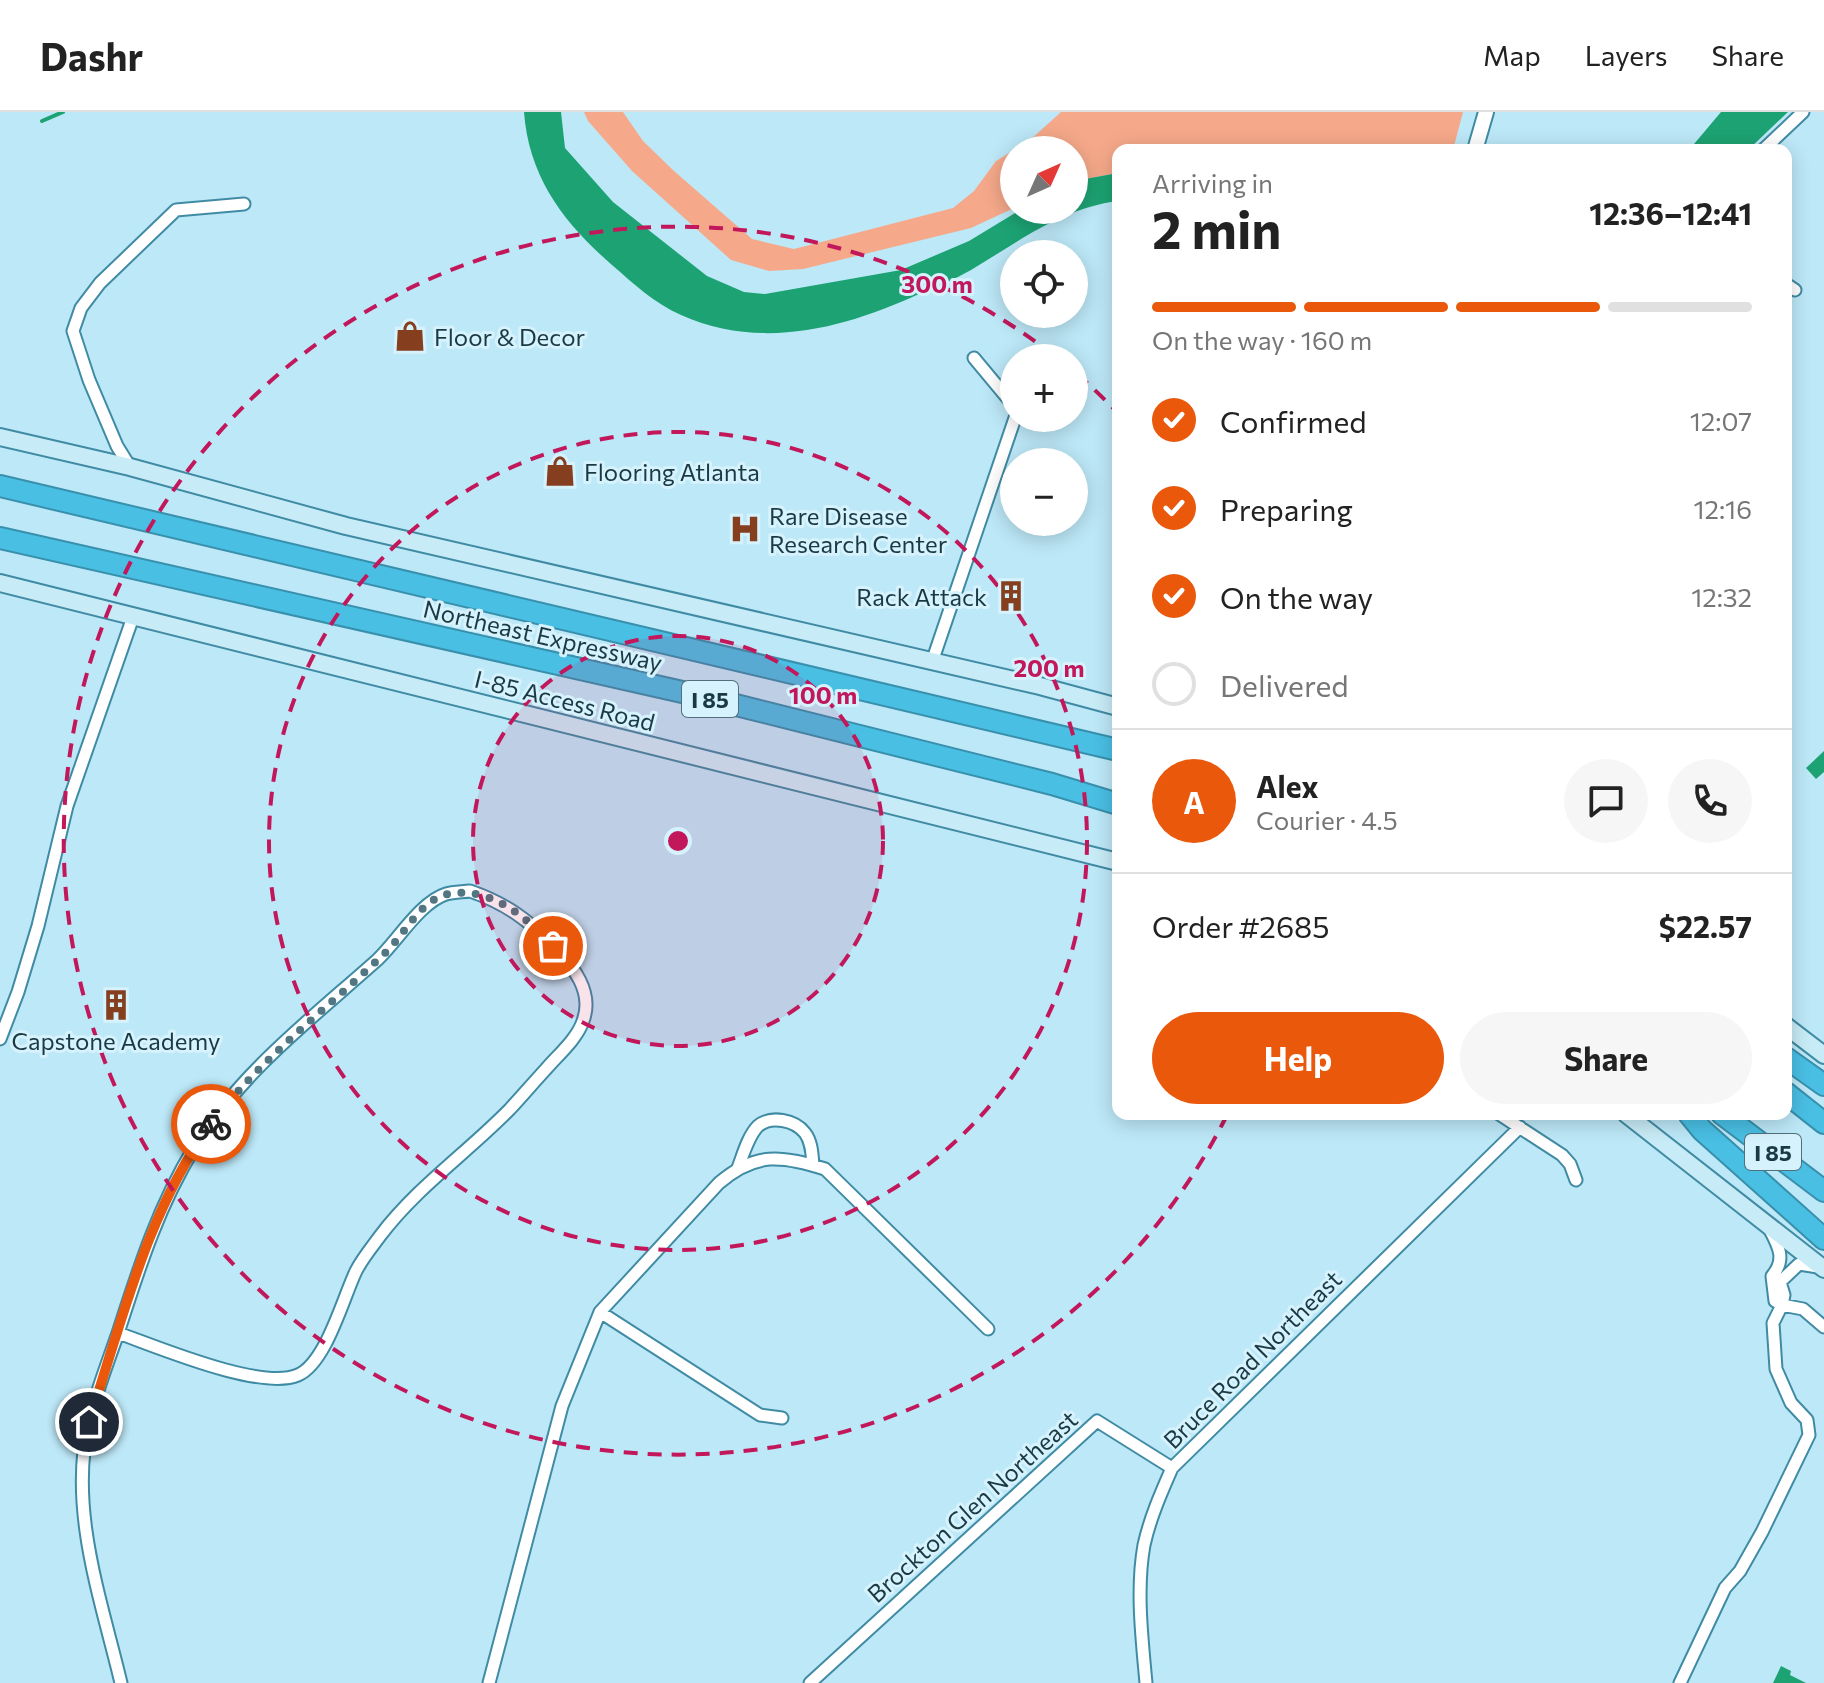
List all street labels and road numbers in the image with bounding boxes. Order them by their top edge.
street label: Northeast Expressway [421,593,665,677]
street label: I-85 Access Road [472,664,658,736]
road number: I 85 [682,681,738,717]
road number: I 85 [1745,1134,1801,1170]
street label: Bruce Road Northeast [1157,1264,1347,1454]
street label: Brockton Glen Northeast [861,1404,1083,1608]

